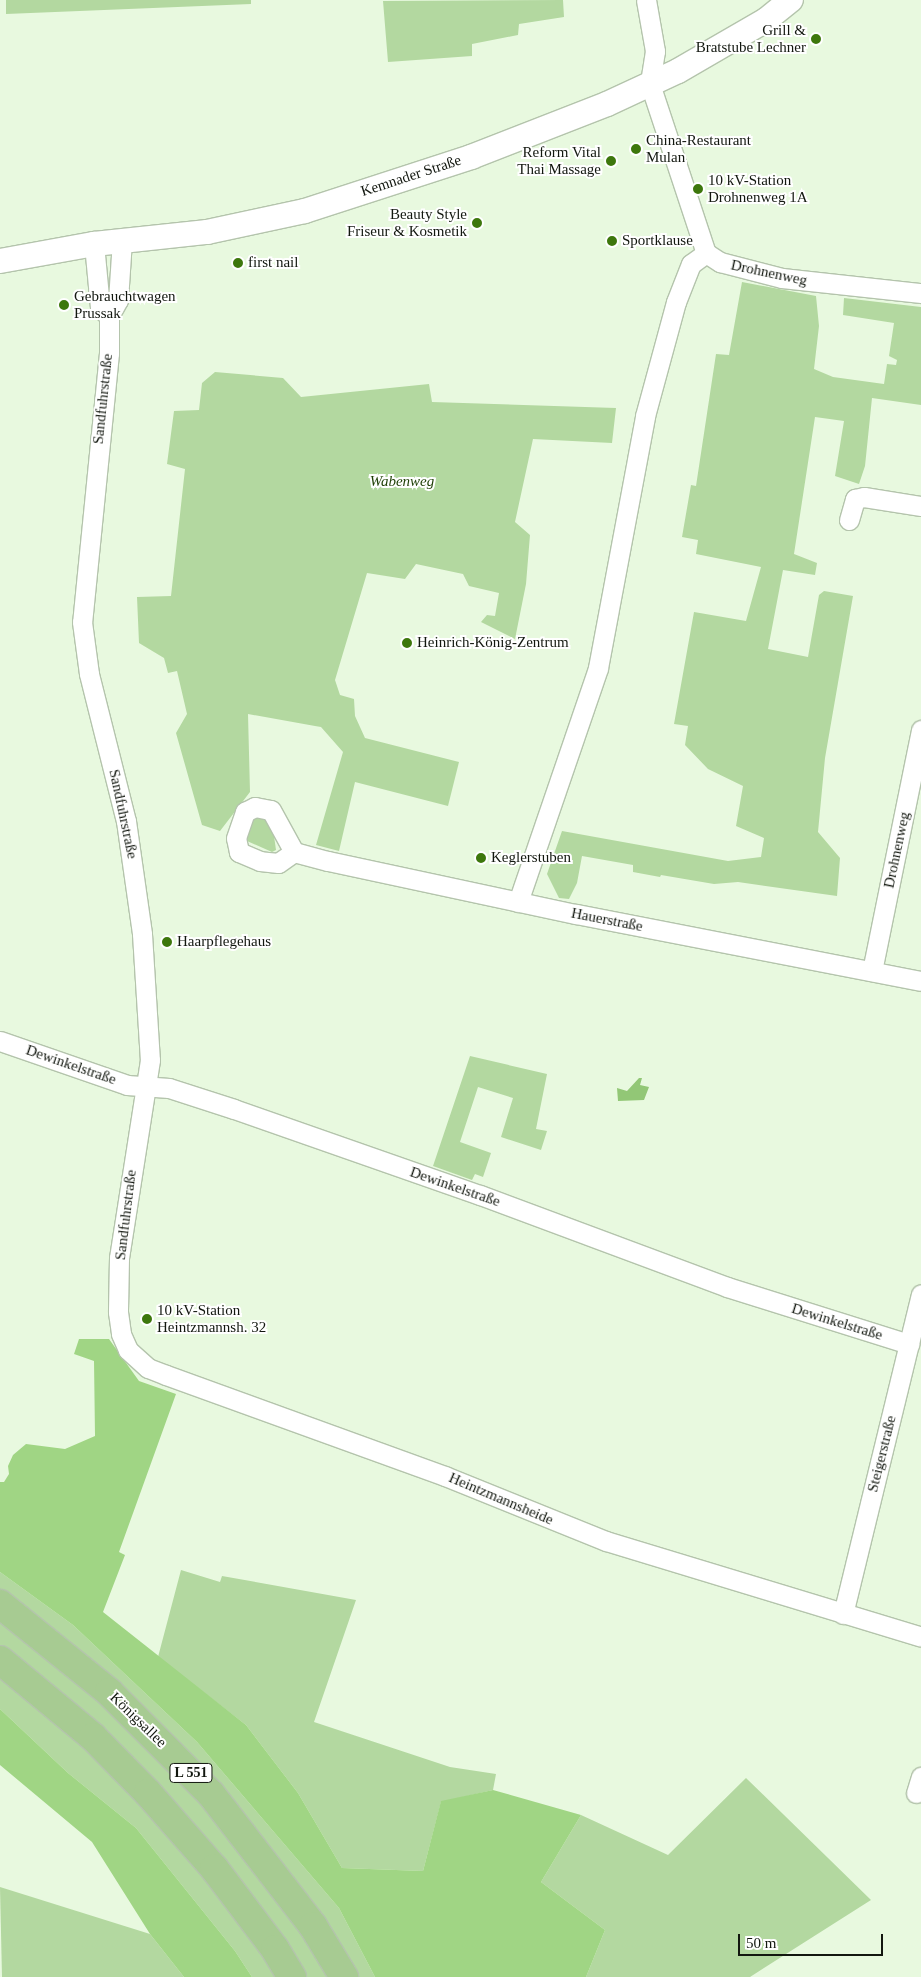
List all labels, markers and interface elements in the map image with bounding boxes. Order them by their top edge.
place label: Grill & Bratstube Lechner [696,21,806,56]
marker: Grill & Bratstube Lechner [810,33,822,45]
place label: China-Restaurant Mulan [646,131,751,166]
place label: Reform Vital Thai Massage [517,143,601,178]
marker: China-Restaurant Mulan [630,143,642,155]
street label: Kemnader Straße [359,151,463,201]
marker: Reform Vital Thai Massage [605,155,617,167]
place label: 10 kV-Station Drohnenweg 1A [708,171,808,206]
marker: 10 kV-Station Drohnenweg 1A [692,183,704,195]
place label: Beauty Style Friseur & Kosmetik [347,205,467,240]
marker: Beauty Style Friseur & Kosmetik [471,217,483,229]
place label: Sportklause [622,232,693,250]
marker: Sportklause [606,235,618,247]
place label: first nail [248,254,298,272]
street label: Drohnenweg [729,256,809,290]
marker: first nail [232,257,244,269]
place label: Gebrauchtwagen Prussak [74,287,176,322]
marker: Gebrauchtwagen Prussak [58,299,70,311]
street label: Sandfuhrstraße [89,353,117,445]
park label: Wabenweg [370,473,434,491]
place label: Heinrich-König-Zentrum [417,634,569,652]
marker: Heinrich-König-Zentrum [401,637,413,649]
street label: Sandfuhrstraße [105,768,141,860]
street label: Drohnenweg [880,810,914,890]
place label: Keglerstuben [491,849,571,867]
marker: Keglerstuben [475,852,487,864]
street label: Hauerstraße [570,904,644,936]
place label: Haarpflegehaus [177,933,271,951]
marker: Haarpflegehaus [161,936,173,948]
street label: Dewinkelstraße [24,1041,118,1089]
street label: Dewinkelstraße [408,1163,502,1211]
street label: Sandfuhrstraße [112,1169,140,1261]
street label: Dewinkelstraße [789,1300,885,1344]
place label: 10 kV-Station Heintzmannsh. 32 [157,1301,266,1336]
marker: 10 kV-Station Heintzmannsh. 32 [141,1313,153,1325]
street label: Steigerstraße [864,1414,900,1494]
street label: Heintzmannsheide [446,1469,556,1529]
street label: Königsallee [106,1689,170,1751]
road number: L 551 [168,1762,214,1785]
scale bar [741,1924,886,1956]
text: 50 m [746,1935,776,1951]

